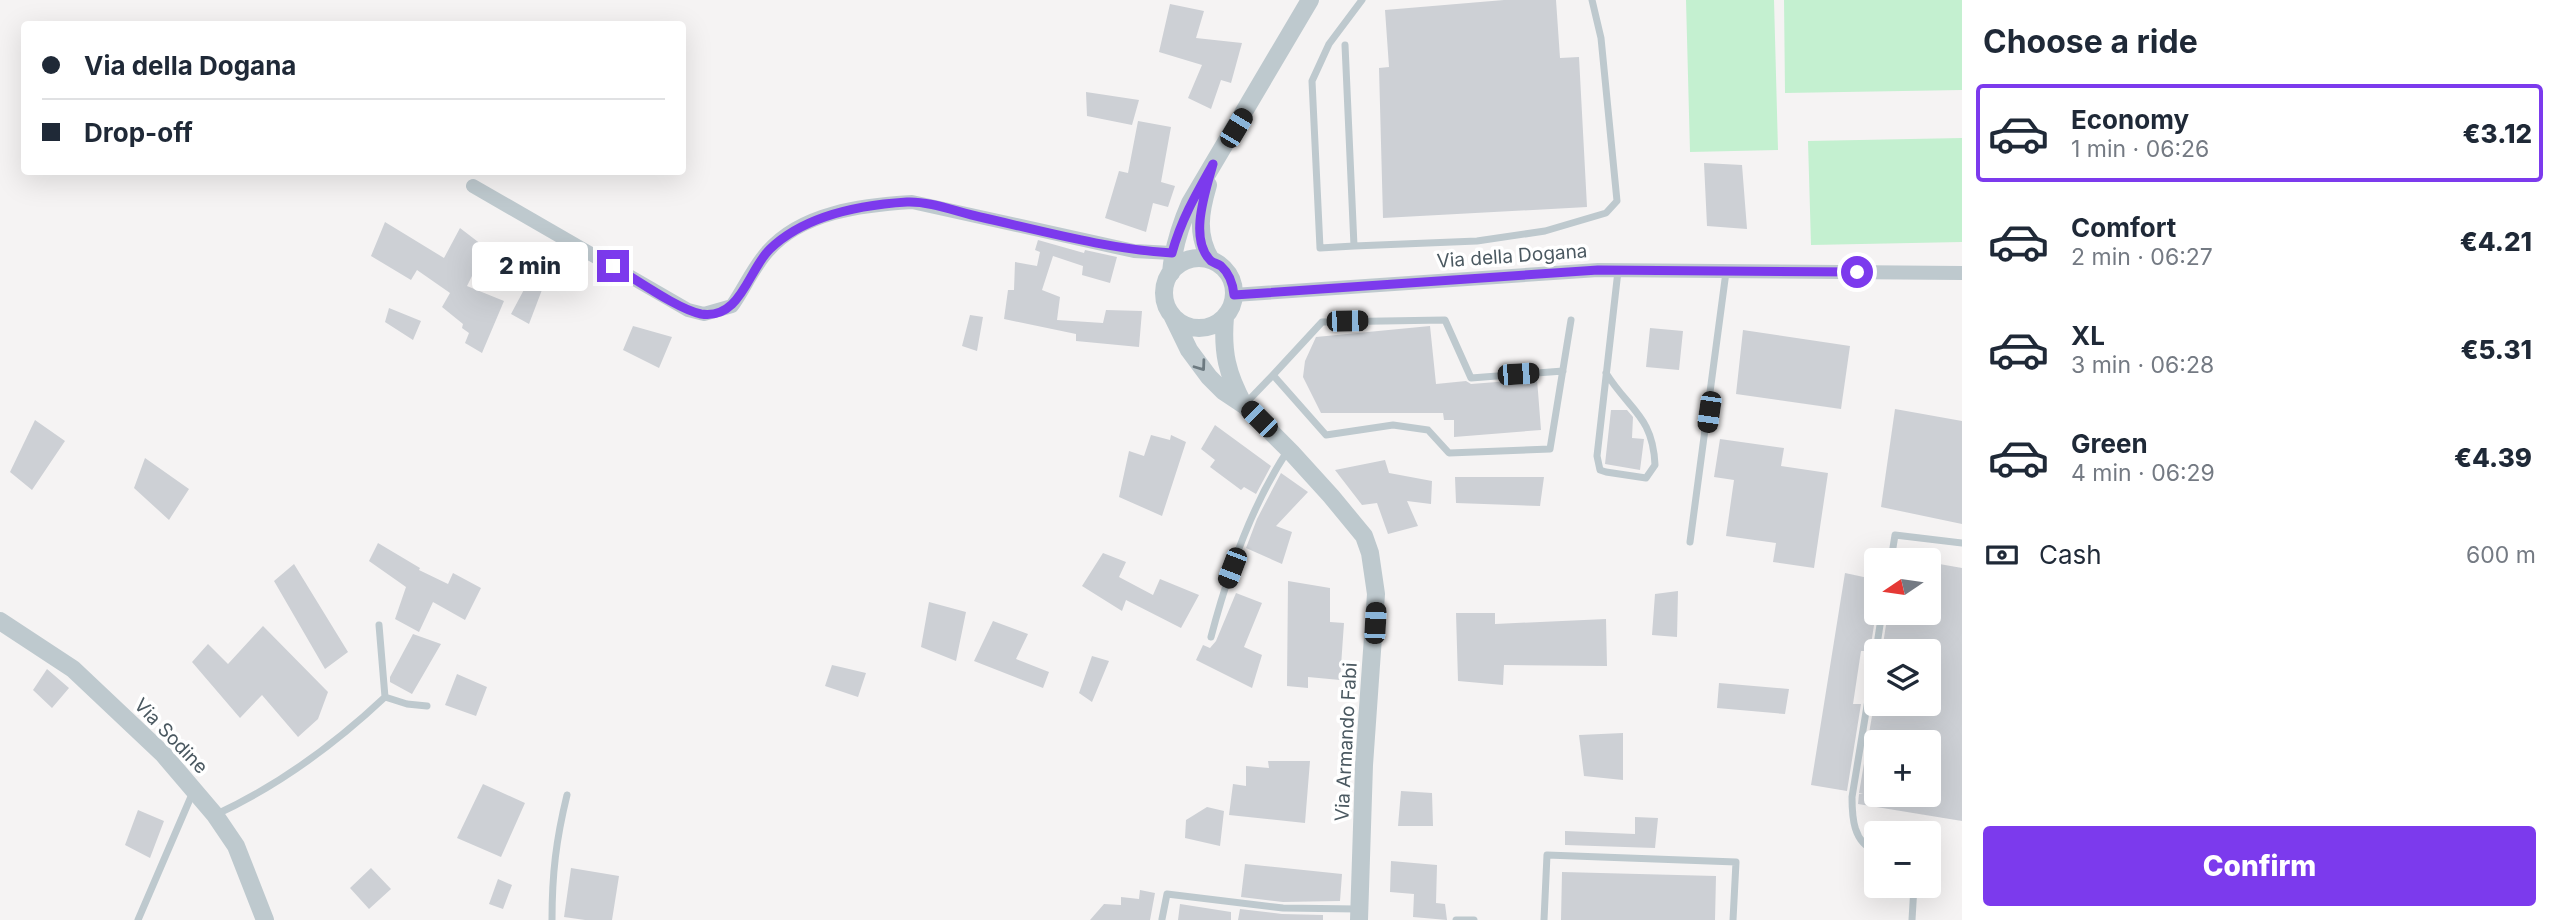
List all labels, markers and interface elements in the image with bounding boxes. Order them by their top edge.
text: Choose a ride [1983,22,2198,61]
text: Via della Dogana [84,50,296,81]
icon: car [1987,102,2050,165]
text: Economy [2071,104,2189,135]
car [1217,105,1256,151]
text: Drop-off [84,117,193,148]
text: €3.12 [2463,118,2532,149]
text: 1 min · 06:26 [2071,135,2209,163]
icon: car [1987,210,2050,273]
text: Comfort [2071,212,2176,243]
text: €4.21 [2460,226,2532,257]
street label: Via della Dogana [1436,239,1588,273]
callout: 2 min [473,242,588,290]
text: 2 min · 06:27 [2071,243,2213,271]
route end [597,250,629,282]
text: 2 min [499,252,561,280]
route start [1841,256,1873,288]
car [1326,310,1369,332]
icon: car [1987,318,2050,381]
text: XL [2071,320,2105,351]
text: €5.31 [2460,334,2532,365]
text: 3 min · 06:28 [2071,351,2214,379]
one-way arrow [1193,358,1205,371]
car [1497,362,1540,386]
car [1696,390,1723,434]
car [1237,397,1282,441]
icon: car [1987,426,2050,489]
text: Green [2071,428,2148,459]
text: €4.39 [2454,442,2532,473]
text: 4 min · 06:29 [2071,459,2215,487]
icon: cash [1983,536,2021,574]
text: Cash [2039,539,2102,570]
text: 600 m [2466,541,2536,569]
car [1215,545,1250,591]
north arrow [1864,548,1941,625]
map controls [1864,548,1941,898]
car [1364,601,1387,645]
button: layers [1864,639,1941,716]
street label: Via Armando Fabi [1330,662,1362,822]
street label: Via Sodine [129,694,213,778]
button: + [1864,730,1941,807]
button: − [1864,821,1941,898]
button: Confirm [1983,826,2536,906]

